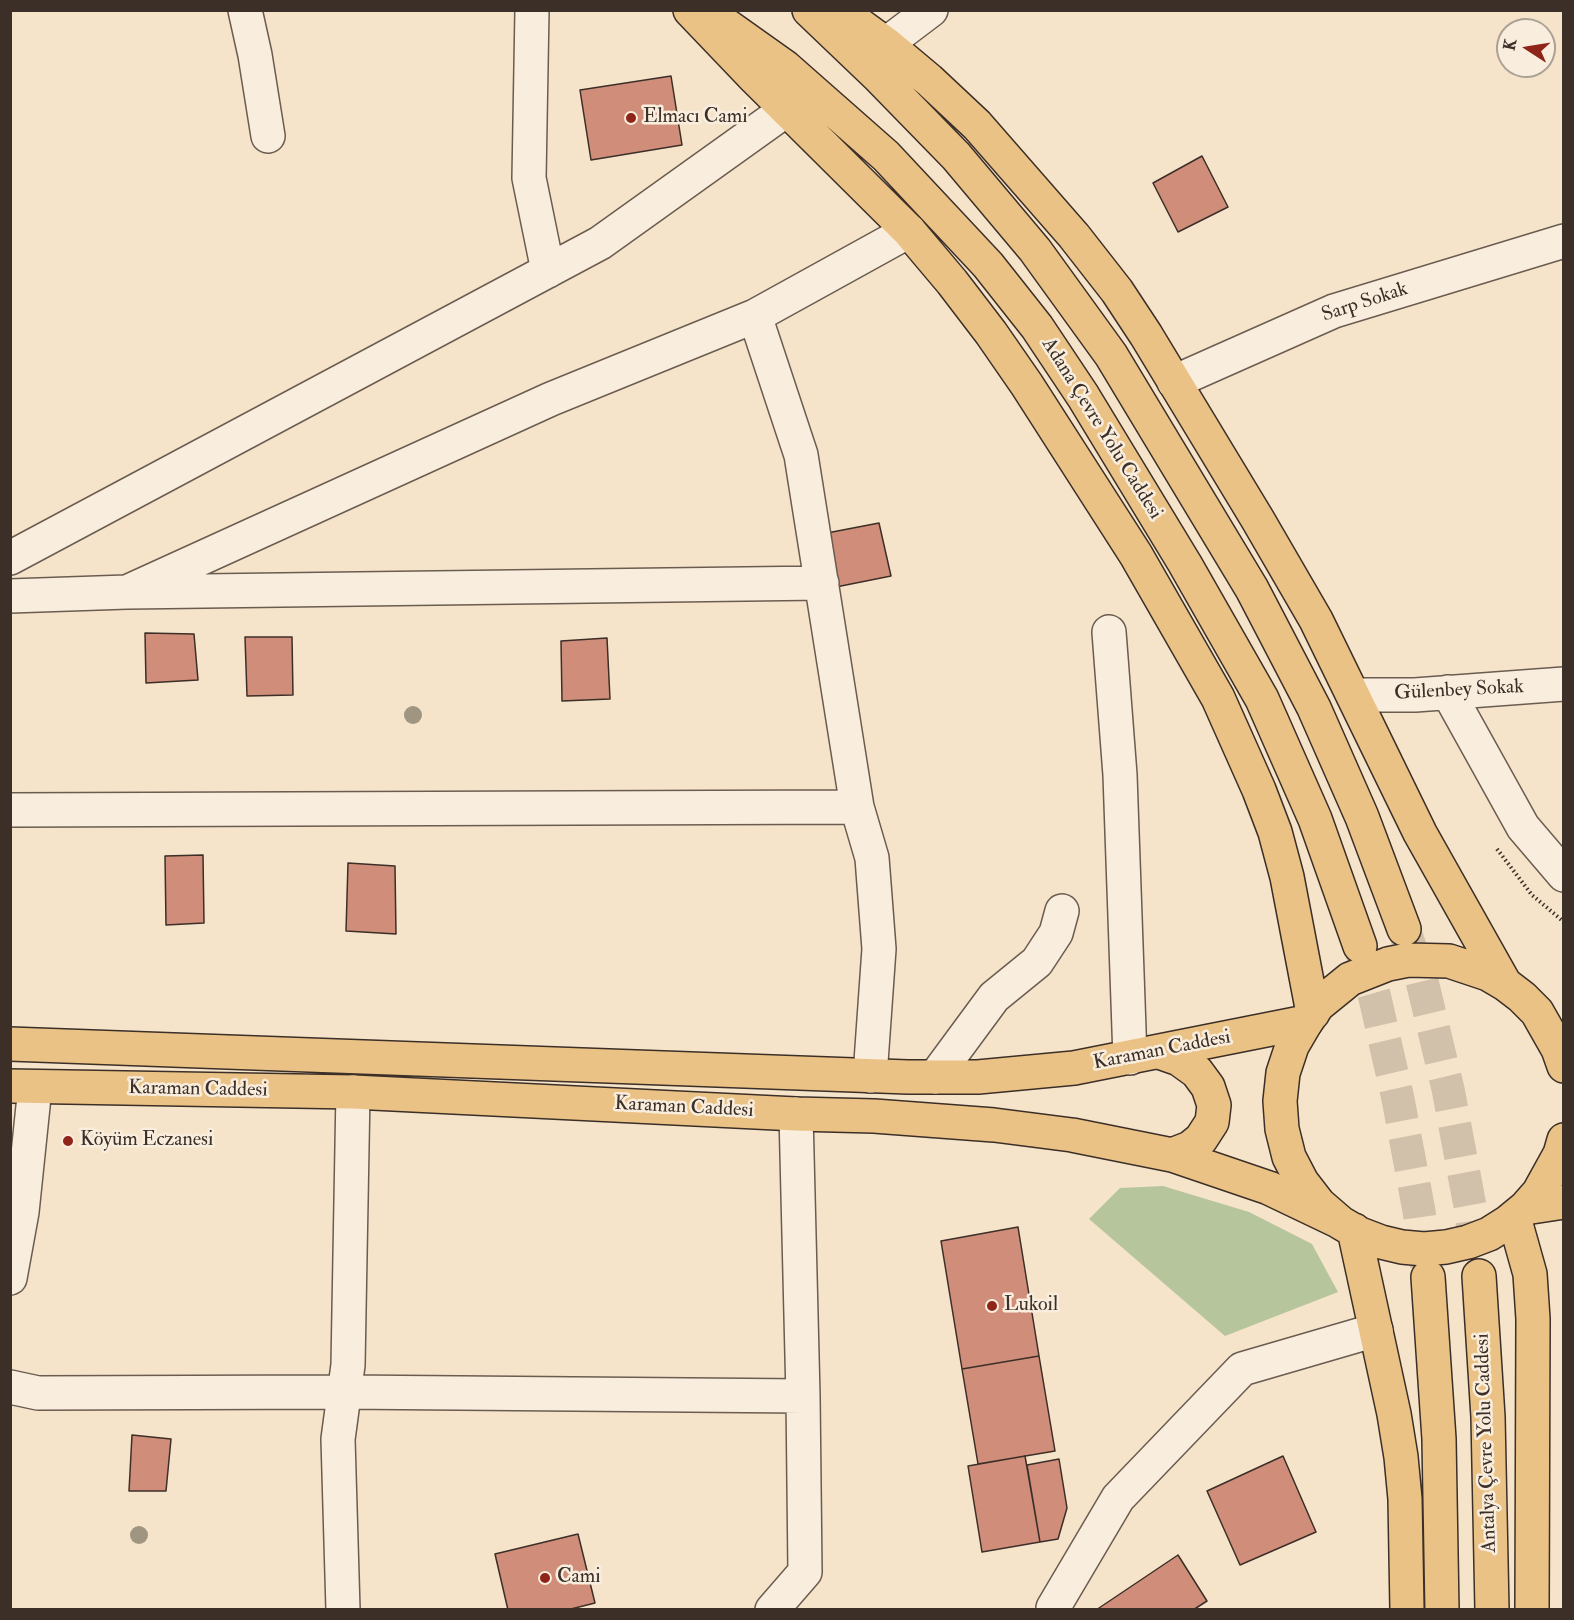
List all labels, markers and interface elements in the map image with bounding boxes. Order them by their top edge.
north arrow [1496,18,1556,78]
text: K [1499,37,1521,52]
place label: Elmacı Cami [643,106,747,130]
marker: Elmacı Cami [624,111,638,125]
street label: Sarp Sokak [1319,278,1411,328]
street label: Adana Çevre Yolu Caddesi [1035,334,1167,524]
street label: Gülenbey Sokak [1394,676,1524,706]
street label: Karaman Caddesi [1091,1026,1233,1076]
street label: Karaman Caddesi [128,1077,268,1103]
street label: Karaman Caddesi [614,1092,754,1124]
place label: Köyüm Eczanesi [80,1129,213,1153]
marker: Köyüm Eczanesi [61,1134,75,1148]
place label: Lukoil [1004,1294,1058,1318]
marker: Lukoil [985,1299,999,1313]
street label: Antalya Çevre Yolu Caddesi [1471,1333,1503,1553]
place label: Cami [557,1566,601,1590]
marker: Cami [538,1571,552,1585]

